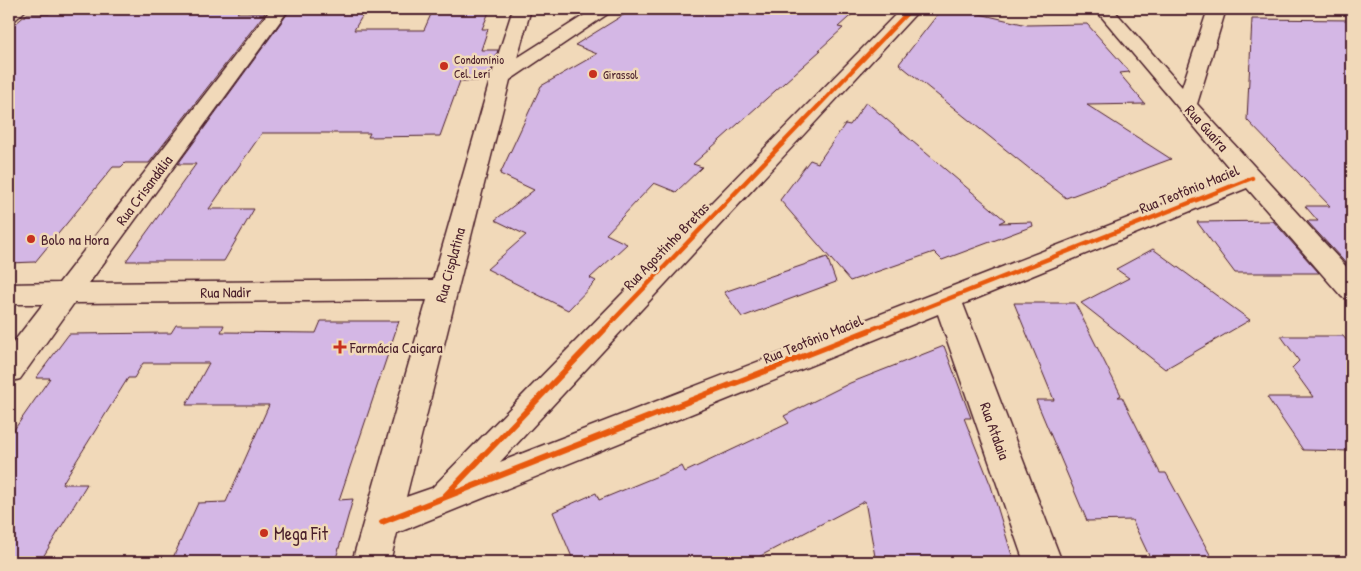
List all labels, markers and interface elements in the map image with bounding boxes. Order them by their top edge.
place label: Condomínio Cel. Leri [454,51,504,82]
marker: Condomínio Cel. Leri [438,60,450,72]
place label: Girassol [603,66,639,83]
marker: Girassol [587,68,599,80]
street label: Rua Guaíra [1180,100,1234,156]
street label: Rua Crisandália [111,150,177,229]
street label: Rua Teotônio Maciel [1136,159,1242,219]
street label: Rua Agostinho Bretas [618,197,714,295]
street label: Rua Cisplatina [430,225,470,305]
place label: Bolo na Hora [41,229,109,250]
marker: Bolo na Hora [25,233,37,245]
street label: Rua Nadir [200,281,252,303]
street label: Rua Teotônio Maciel [760,309,866,369]
place label: Farmácia Caiçara [349,337,443,358]
marker: Farmácia Caiçara [334,341,346,353]
street label: Rua Atalaia [975,399,1015,463]
place label: Mega Fit [274,521,329,546]
marker: Mega Fit [258,527,270,539]

